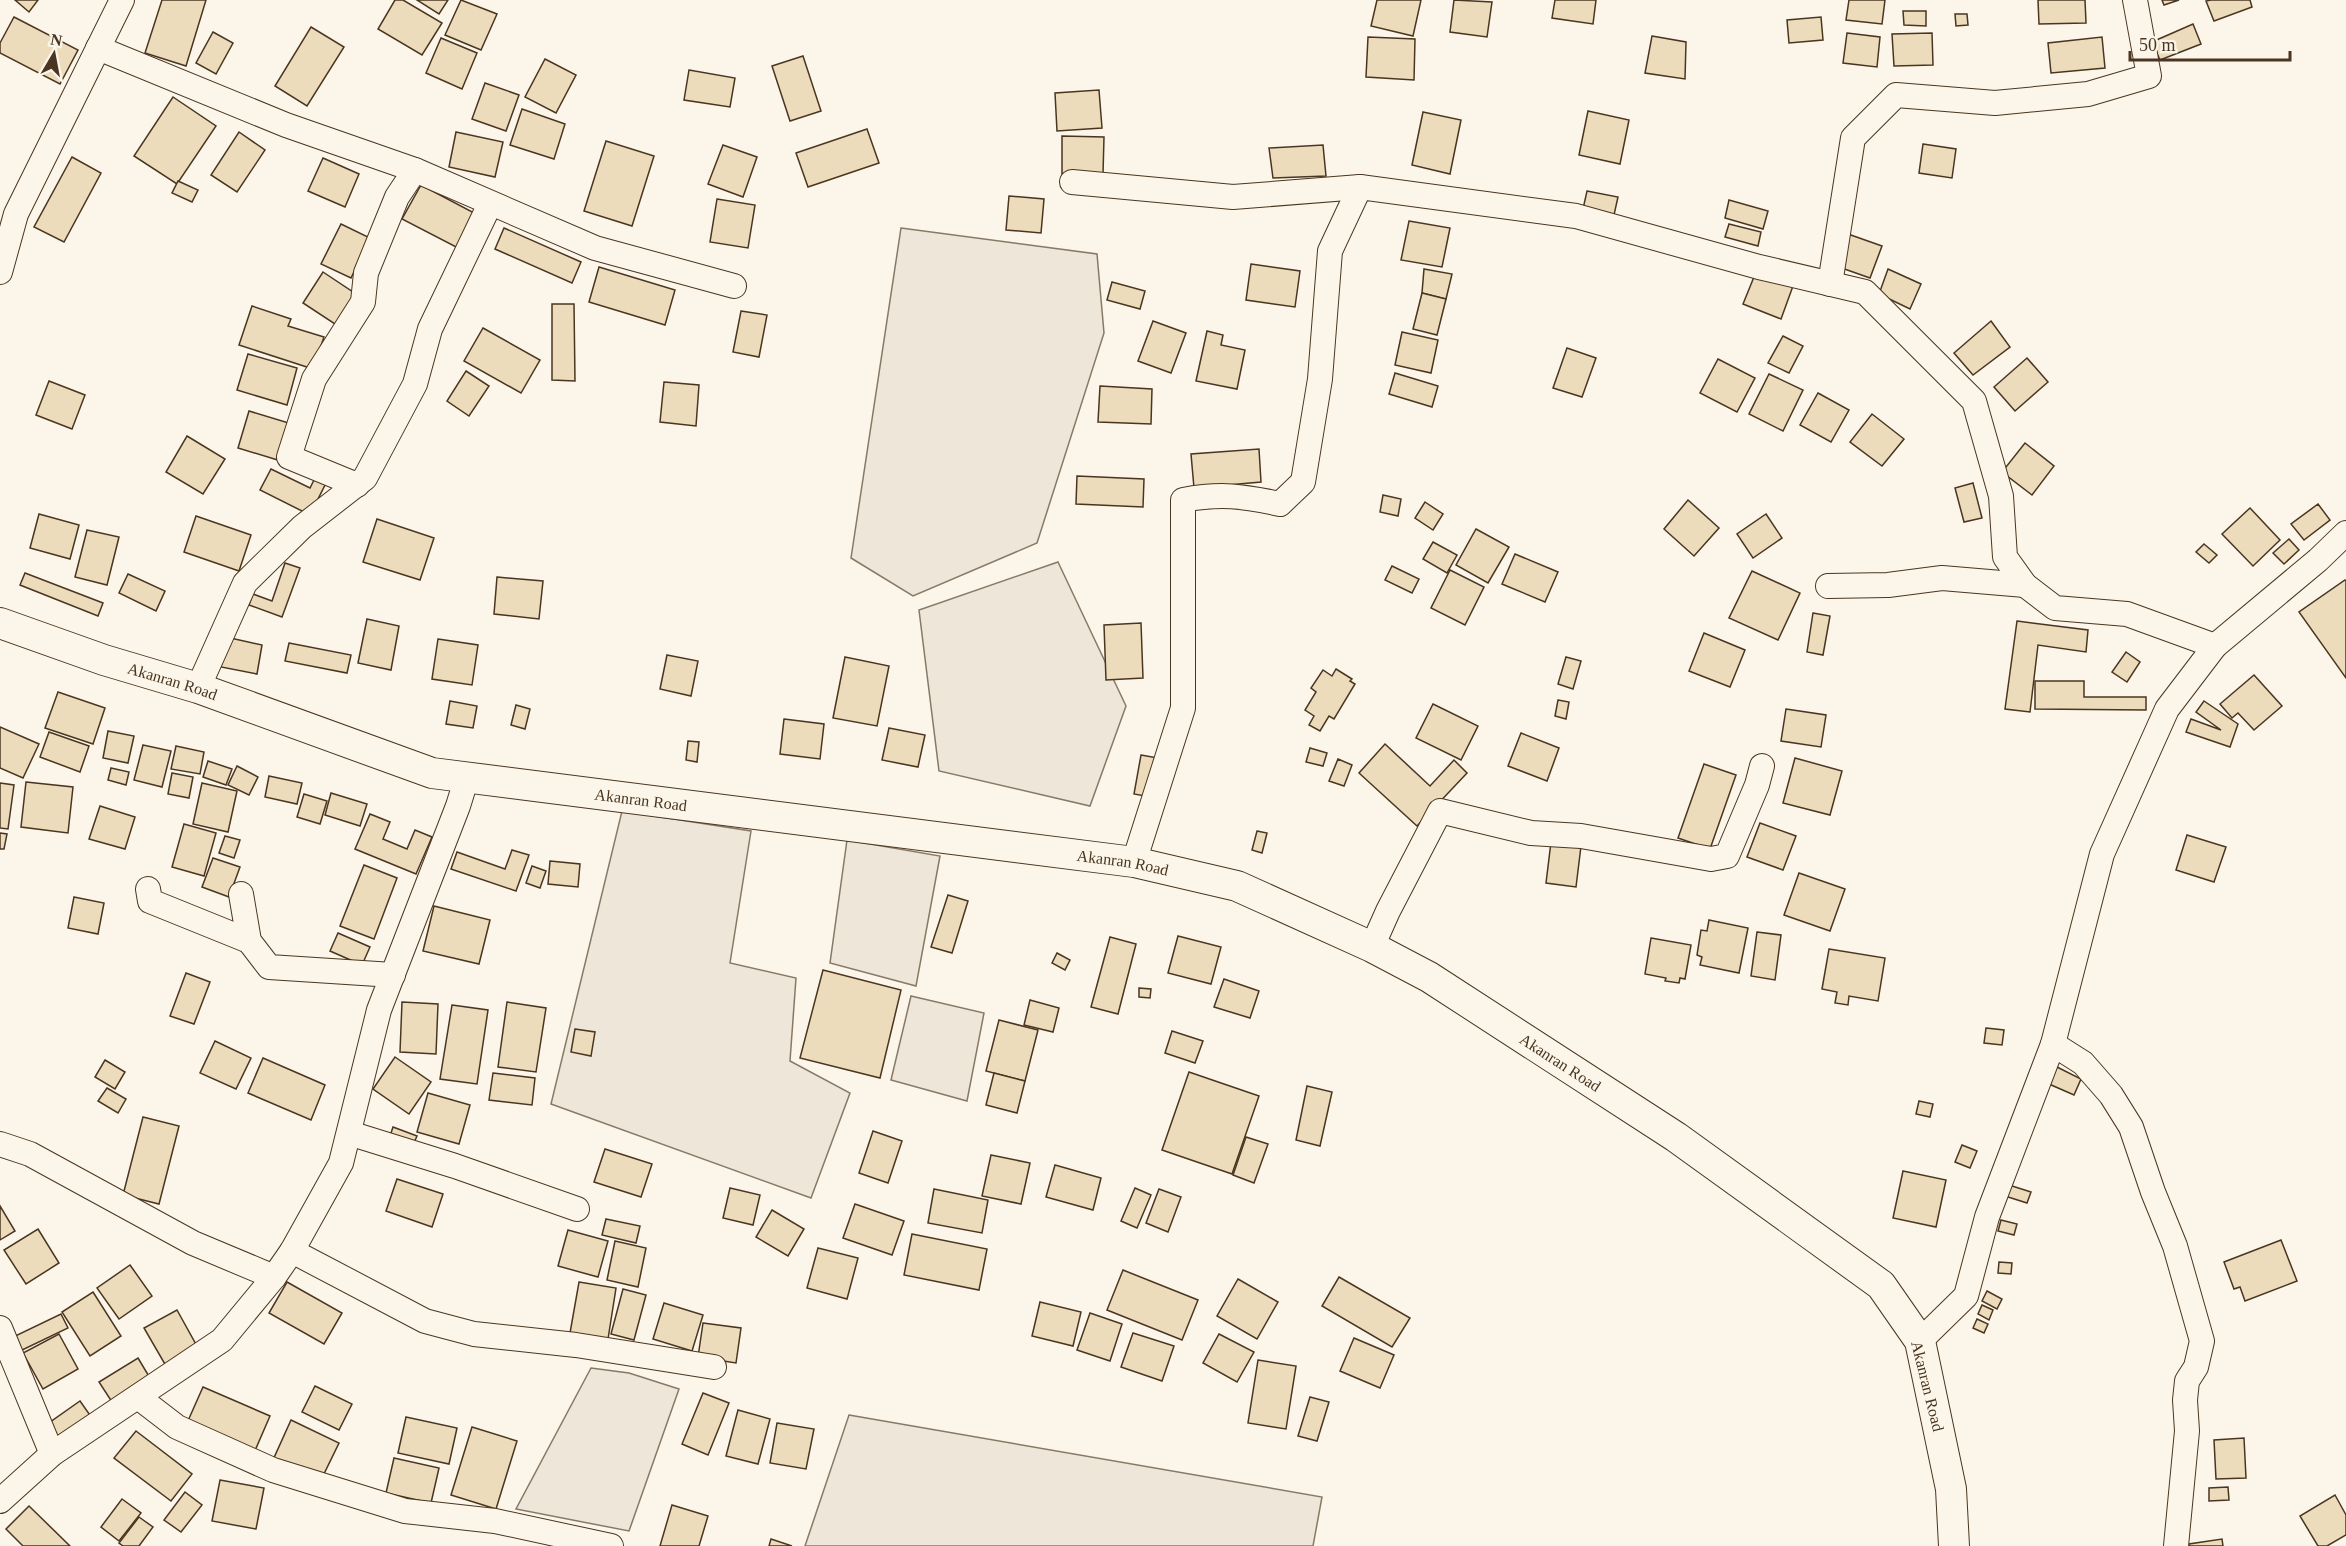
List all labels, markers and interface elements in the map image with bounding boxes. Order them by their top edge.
north arrow [24,24,84,84]
scale bar [2130,24,2290,62]
text: N [49,30,64,49]
text: 50 m [2139,35,2176,55]
street label: Akanran Road [126,660,220,703]
street label: Akanran Road [594,786,688,814]
street label: Akanran Road [1076,847,1170,879]
street label: Akanran Road [1517,1030,1604,1095]
street label: Akanran Road [1908,1339,1947,1433]

